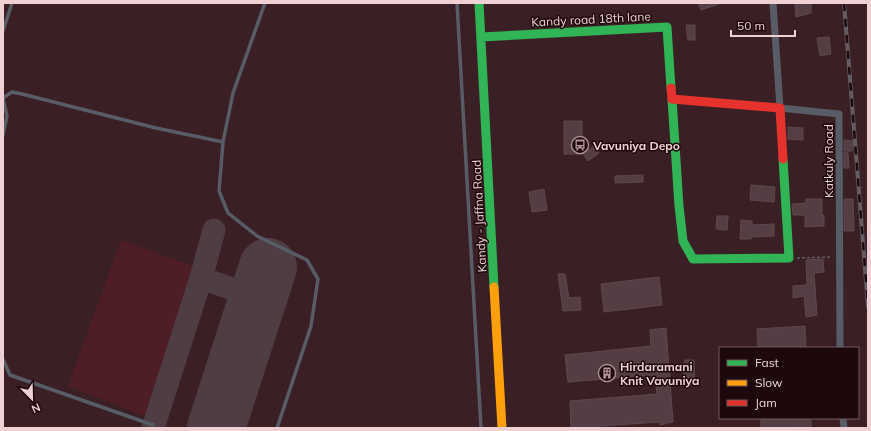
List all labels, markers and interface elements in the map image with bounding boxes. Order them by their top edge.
street label: Kandy road 18th lane [531,8,651,30]
scale bar [731,12,795,38]
text: 50 m [737,18,765,33]
street label: Katkuly Road [821,124,836,198]
bus stop icon: Vavuniya Depo [570,135,590,155]
place label: Vavuniya Depo [592,138,680,153]
street label: Kandy - Jaffna Road [469,159,489,273]
legend [719,347,859,419]
text: Fast [755,355,779,370]
place label: Hirdaramani Knit Vavuniya [620,359,699,388]
building icon: Hirdaramani Knit Vavuniya [597,363,617,383]
text: Slow [755,375,783,390]
north arrow [12,379,52,419]
text: Jam [755,395,777,410]
text: N [29,400,42,416]

